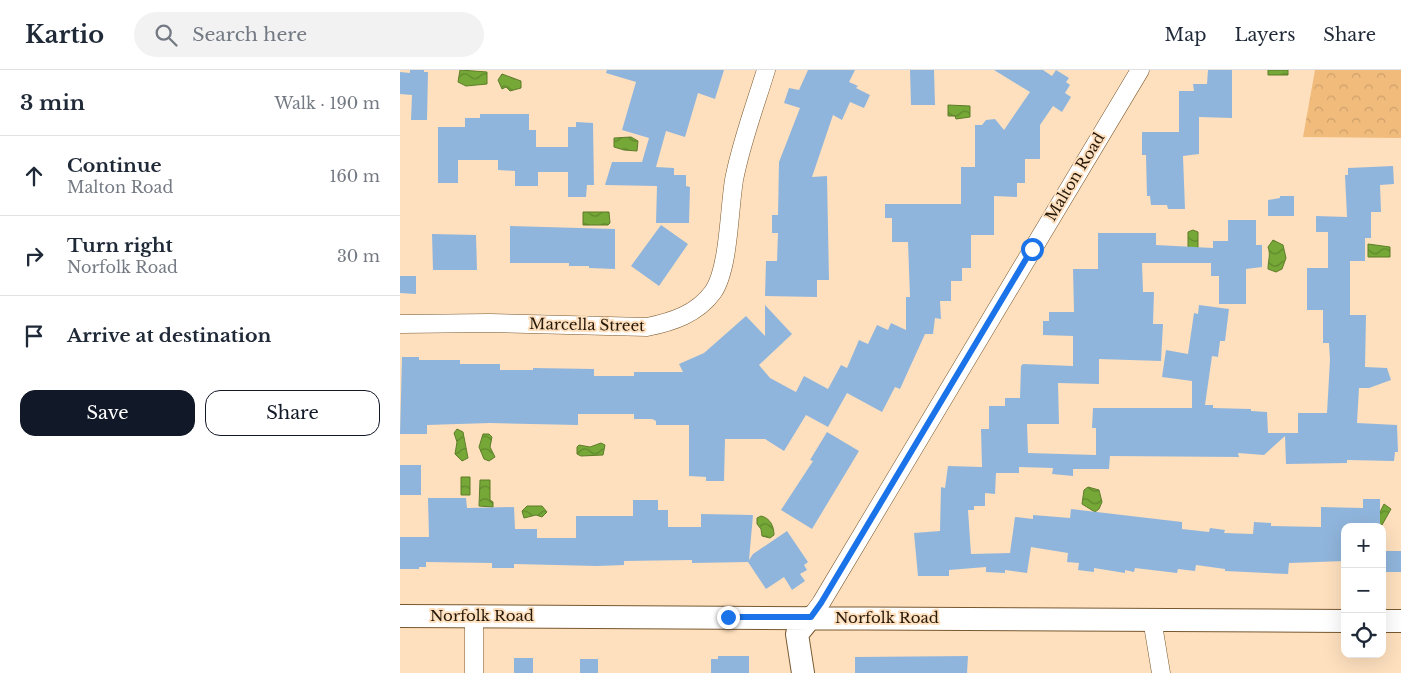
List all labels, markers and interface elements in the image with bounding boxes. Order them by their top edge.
search box [134,12,484,57]
text: Kartio [25,20,104,49]
icon: search [152,21,180,49]
text: Search here [192,23,307,46]
text: Map [1165,24,1206,46]
text: Layers [1234,24,1295,46]
text: Share [1323,24,1376,46]
text: 3 min [20,90,85,116]
text: Walk · 190 m [275,93,380,113]
street label: Malton Road [1041,129,1108,224]
text: Continue [67,154,162,177]
icon: ahead [20,162,48,190]
text: 160 m [329,166,380,186]
text: Malton Road [67,177,173,197]
text: Turn right [67,234,173,257]
route start [1021,238,1044,261]
icon: right [20,242,48,270]
text: 30 m [337,246,380,266]
text: Norfolk Road [67,257,178,277]
street label: Marcella Street [529,314,645,335]
icon: arrive [20,322,48,350]
text: Arrive at destination [67,324,271,347]
button: Save [20,390,195,436]
button: Share [205,390,380,436]
map controls [1341,523,1386,658]
button: + [1341,523,1386,568]
button: − [1341,568,1386,613]
street label: Norfolk Road [430,606,534,625]
route end [717,606,740,629]
street label: Norfolk Road [835,608,939,627]
button: locate [1341,613,1386,658]

